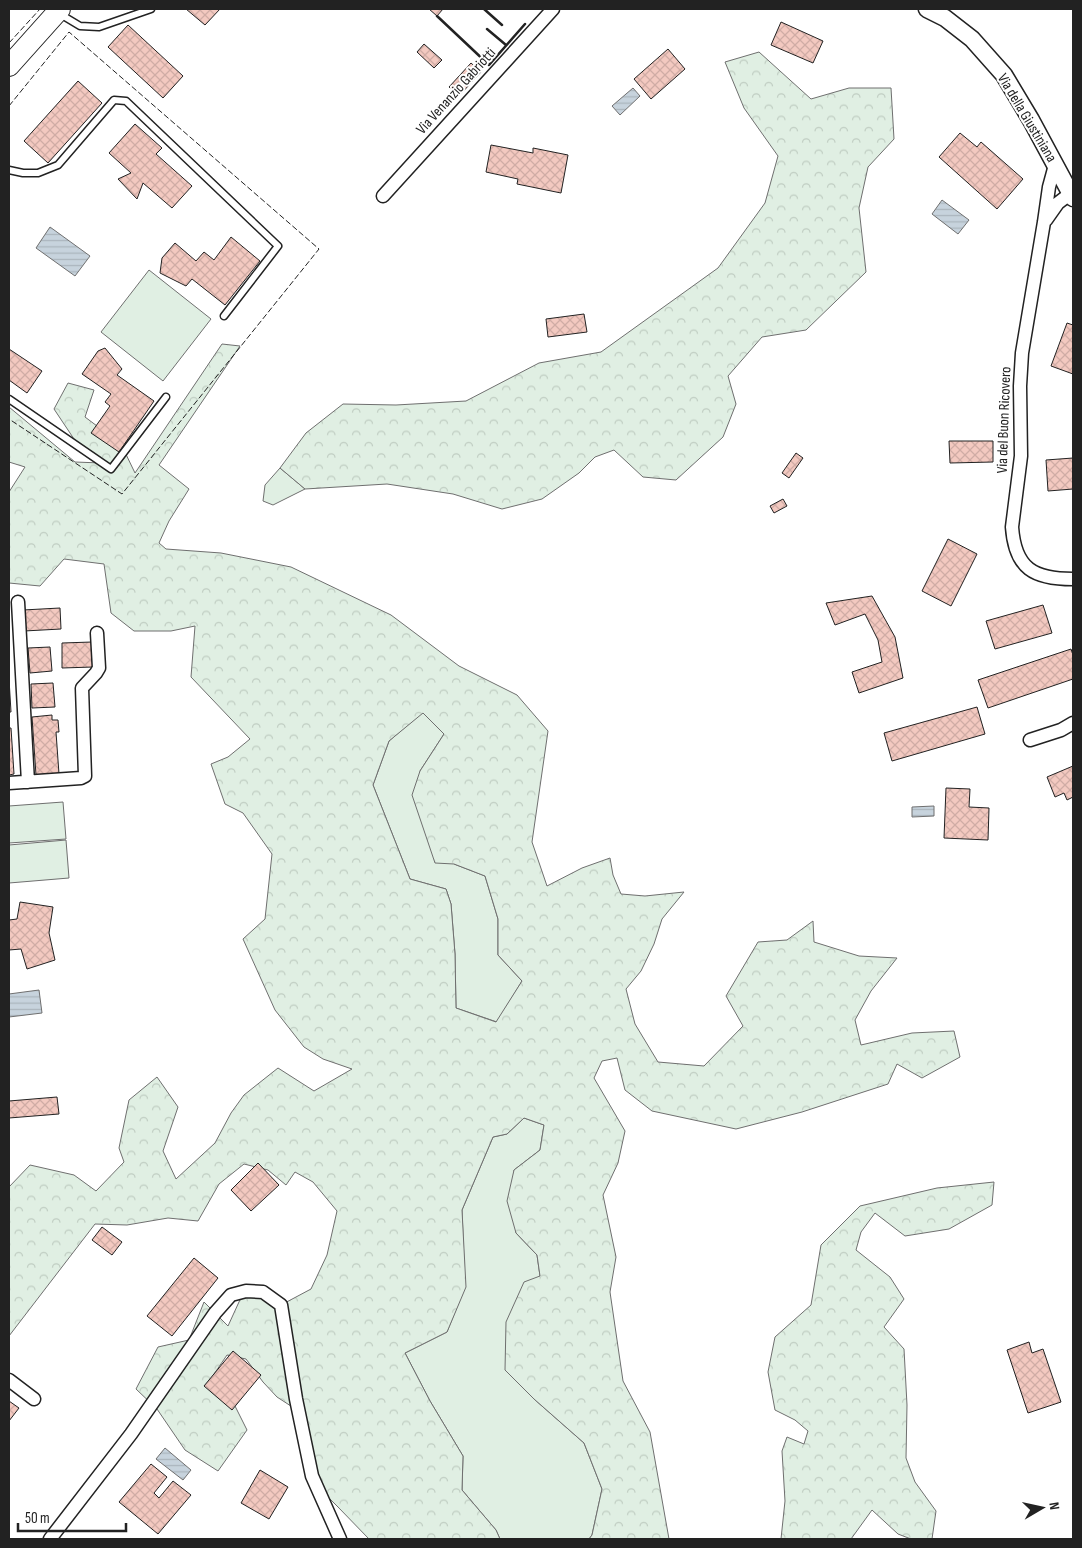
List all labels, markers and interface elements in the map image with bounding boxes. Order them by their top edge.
street label: Via Venanzio Gabriotti [412,44,500,138]
street label: Via della Giustiniana [993,70,1061,166]
street label: Via del Buon Ricovero [993,366,1015,474]
north arrow [1017,1483,1067,1533]
scale bar [18,1500,125,1532]
text: N [1045,1501,1063,1511]
text: 50 m [25,1509,50,1528]

